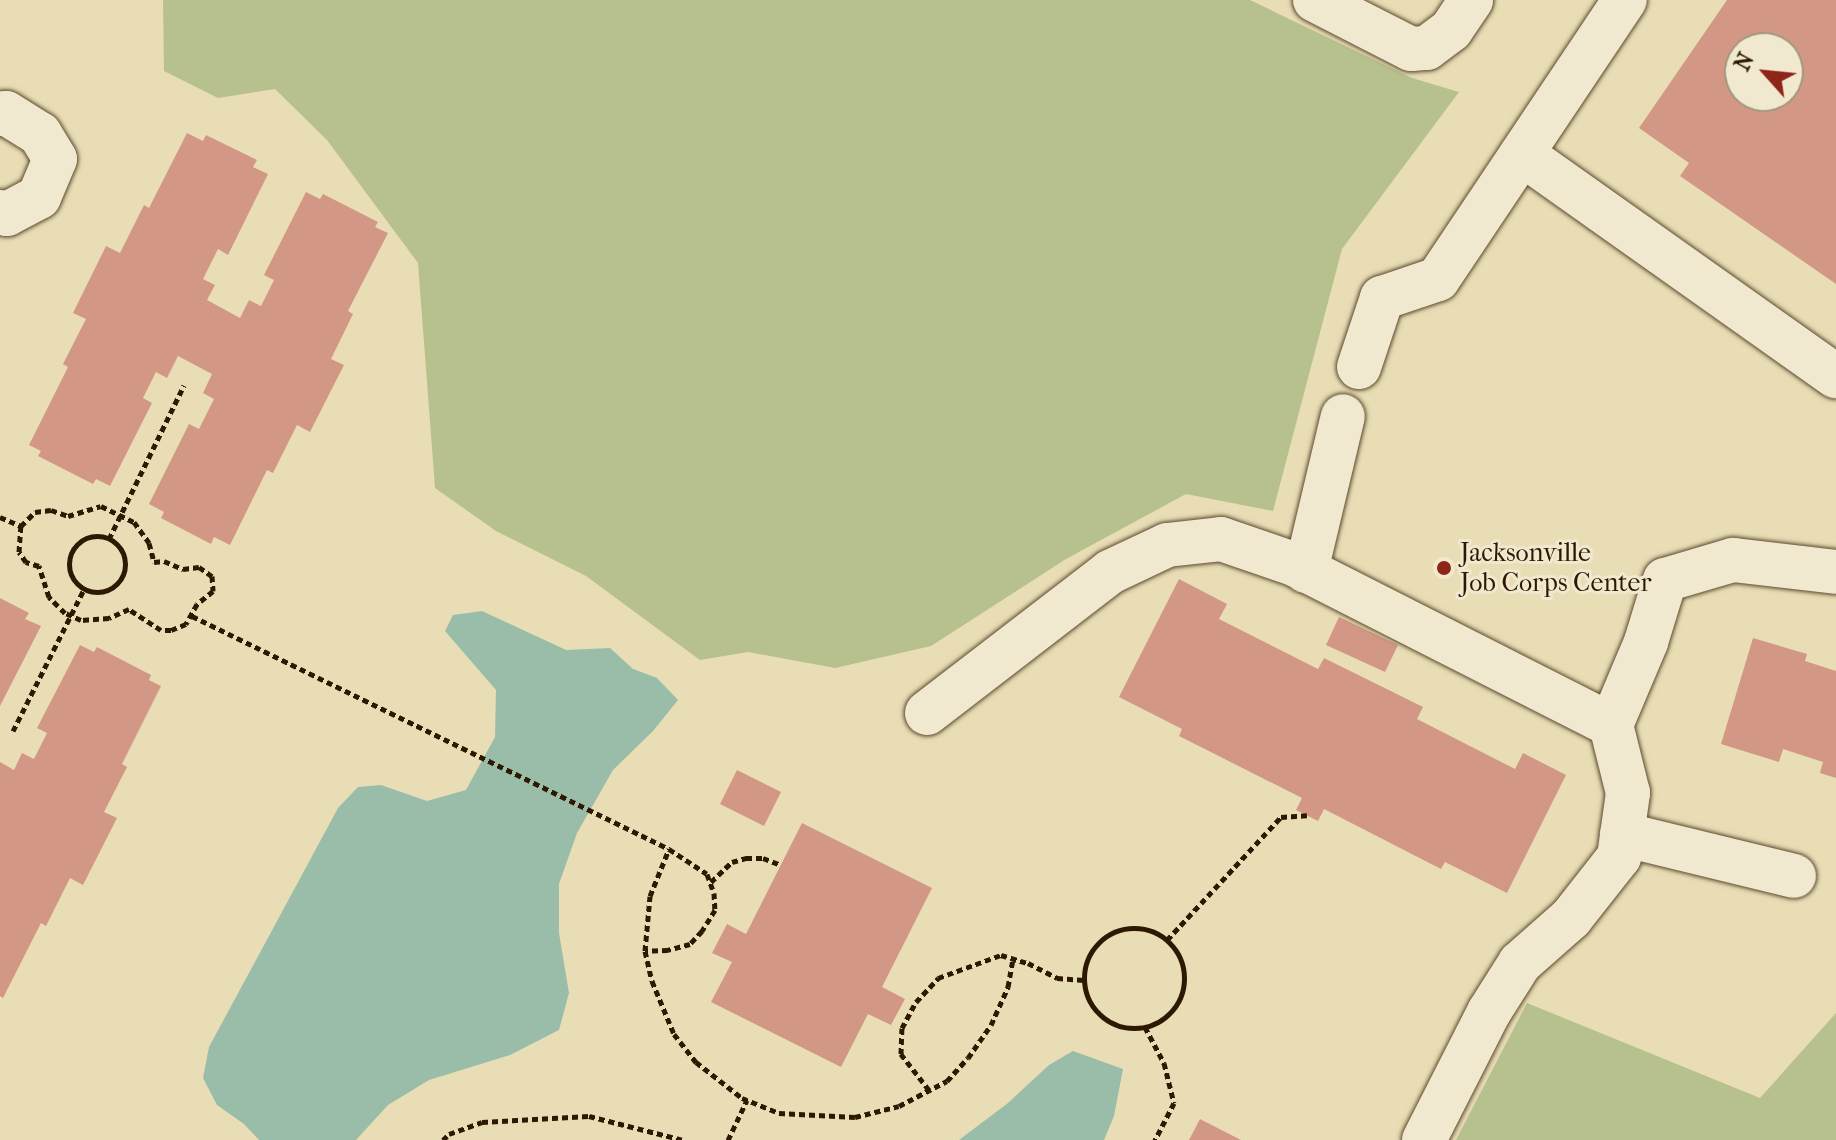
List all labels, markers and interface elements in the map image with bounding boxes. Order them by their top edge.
north arrow [1724,32,1804,112]
text: N [1729,49,1760,75]
place label: Jacksonville Job Corps Center [1460,537,1652,598]
marker: Jacksonville Job Corps Center [1435,559,1453,577]

